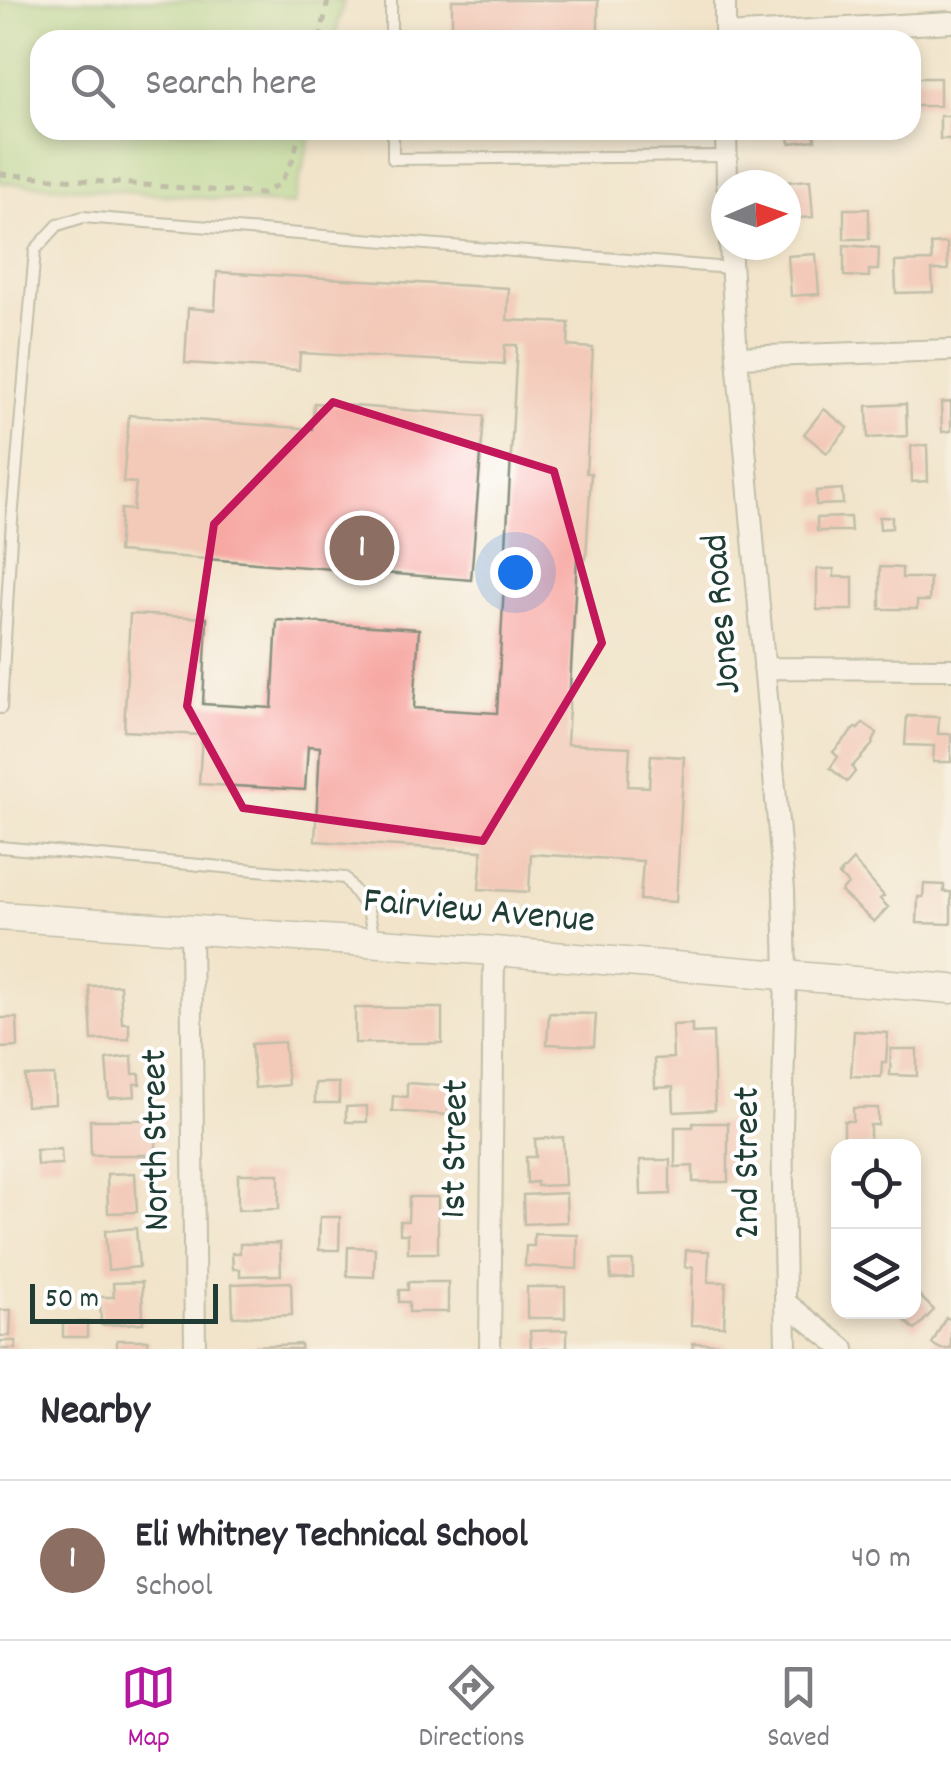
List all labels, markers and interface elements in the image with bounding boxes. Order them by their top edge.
search box [30,30,921,140]
icon: search [65,58,120,113]
text: Search here [145,58,317,113]
north arrow [711,170,801,260]
pin: 1 [330,510,394,586]
street label: Jones Road [690,532,758,696]
your location [490,547,541,598]
street label: Fairview Avenue [361,875,597,951]
street label: North Street [129,1048,187,1232]
street label: 1st Street [428,1079,486,1219]
street label: 2nd Street [722,1086,777,1240]
map controls [831,1139,921,1319]
button: locate [831,1139,921,1229]
button: layers [831,1229,921,1319]
scale bar [30,1279,218,1324]
text: 50 m [45,1281,99,1321]
text: Nearby [40,1384,150,1444]
text: Eli Whitney Technical School [135,1510,528,1565]
text: 1 [69,1537,76,1583]
text: 40 m [851,1537,911,1583]
text: School [135,1565,213,1611]
tab: Map [121,1660,176,1760]
tab: Directions [419,1660,525,1760]
tab: Saved [767,1660,830,1760]

